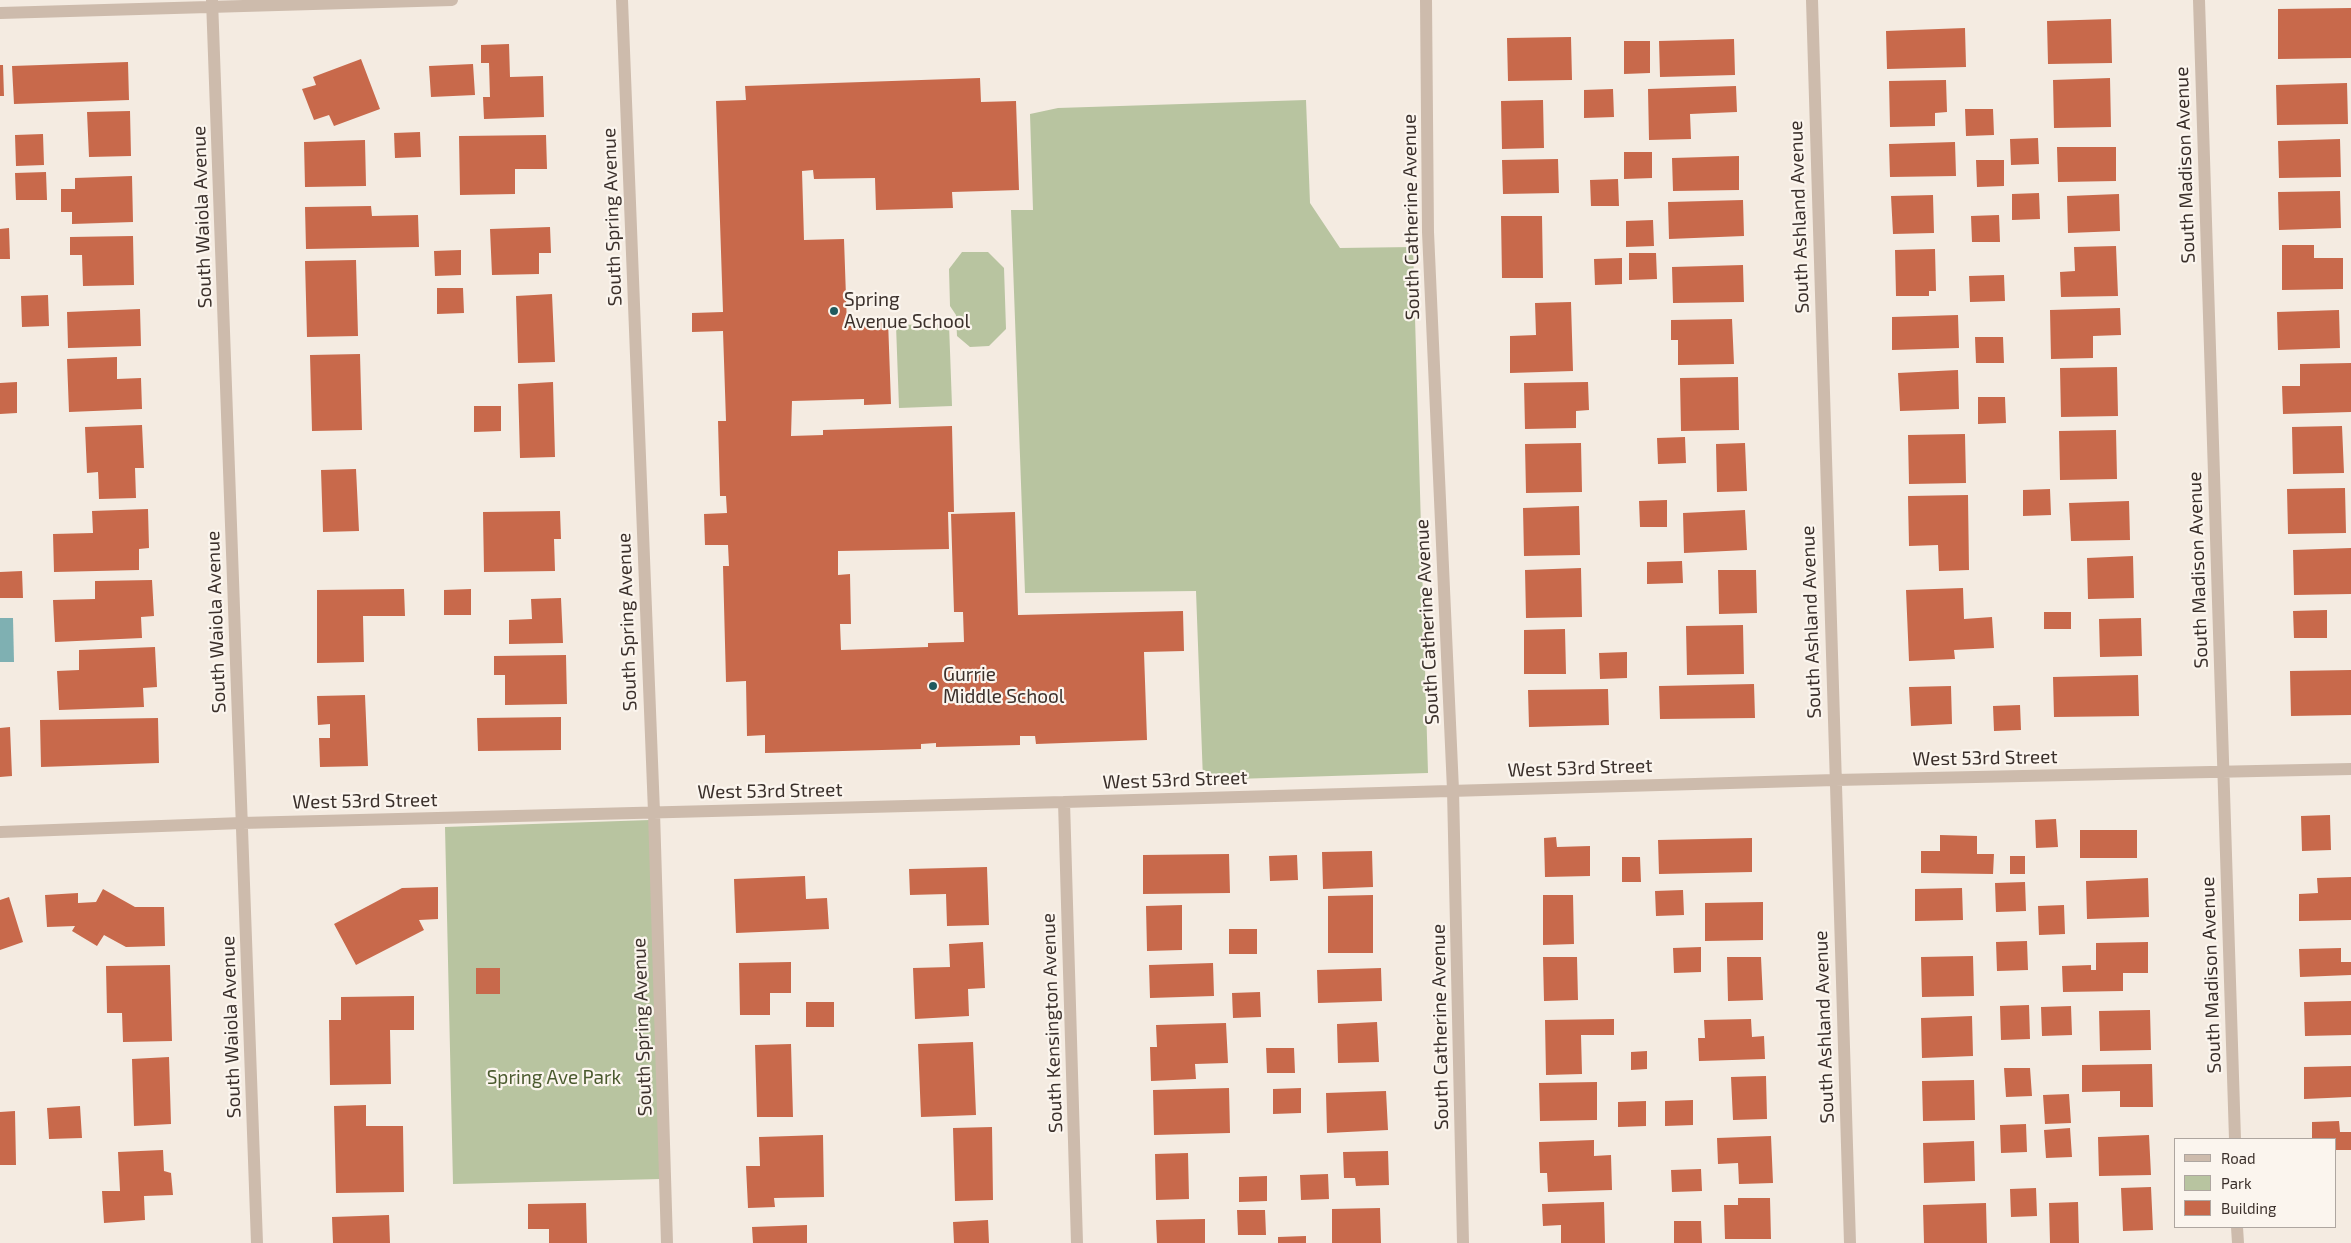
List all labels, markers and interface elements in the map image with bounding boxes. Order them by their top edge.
street label: South Madison Avenue [2170,66,2200,264]
street label: South Catherine Avenue [1398,114,1424,320]
street label: South Ashland Avenue [1784,120,1814,314]
street label: South Waiola Avenue [187,125,217,309]
street label: South Spring Avenue [597,127,627,307]
place label: Spring Avenue School [844,289,970,333]
marker: Spring Avenue School [828,305,840,317]
street label: South Madison Avenue [2183,471,2213,669]
street label: South Catherine Avenue [1410,519,1444,725]
street label: South Ashland Avenue [1796,525,1826,719]
street label: South Waiola Avenue [201,530,231,714]
street label: South Spring Avenue [612,532,642,712]
place label: Gurrie Middle School [943,664,1064,708]
marker: Gurrie Middle School [927,680,939,692]
street label: West 53rd Street [1912,745,2058,771]
street label: West 53rd Street [1507,754,1653,782]
street label: West 53rd Street [1102,766,1248,794]
street label: West 53rd Street [697,778,843,804]
street label: West 53rd Street [292,788,438,814]
street label: South Madison Avenue [2196,876,2226,1074]
street label: South Kensington Avenue [1037,913,1067,1133]
street label: South Catherine Avenue [1427,924,1453,1130]
street label: South Ashland Avenue [1809,930,1839,1124]
street label: South Waiola Avenue [216,935,246,1119]
street label: South Spring Avenue [627,937,657,1117]
park label: Spring Ave Park [487,1067,621,1089]
legend [2174,1138,2336,1228]
text: Road [2221,1149,2256,1167]
text: Park [2221,1174,2252,1192]
text: Building [2221,1199,2276,1217]

